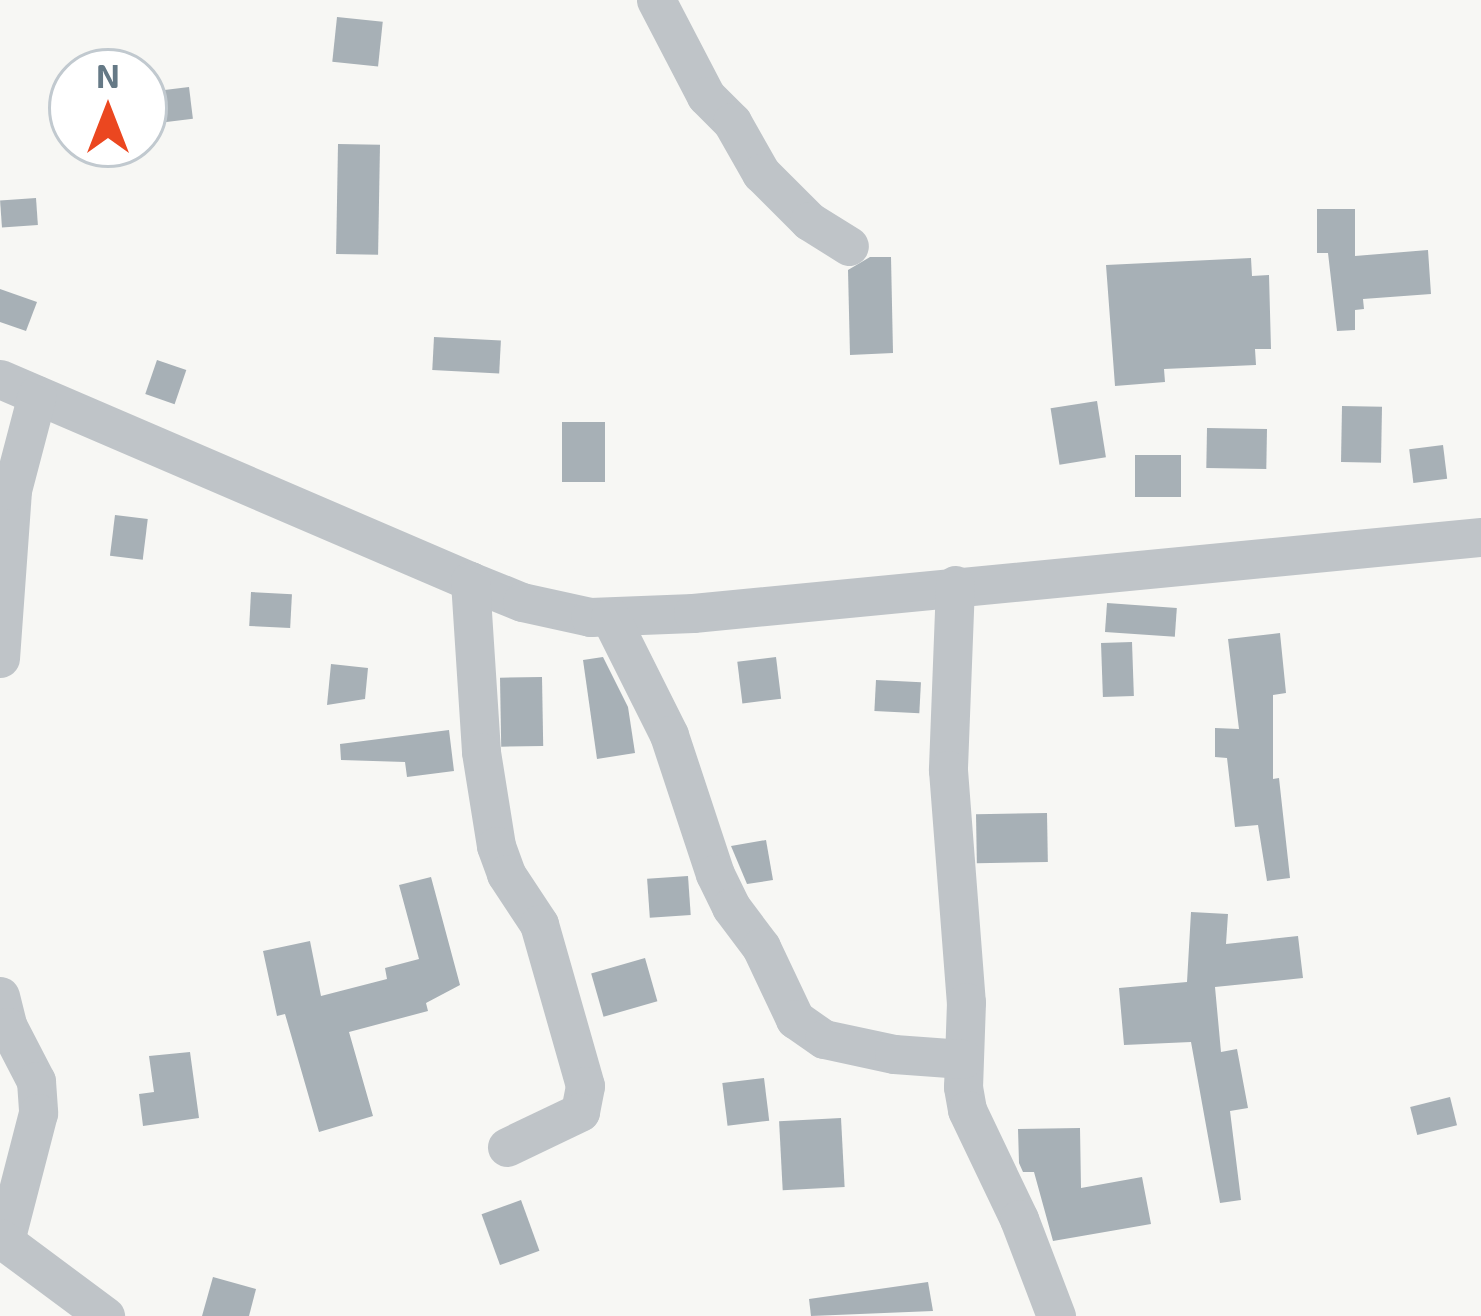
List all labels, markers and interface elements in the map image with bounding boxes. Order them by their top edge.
north arrow [48,48,168,168]
text: N [96,55,120,95]

